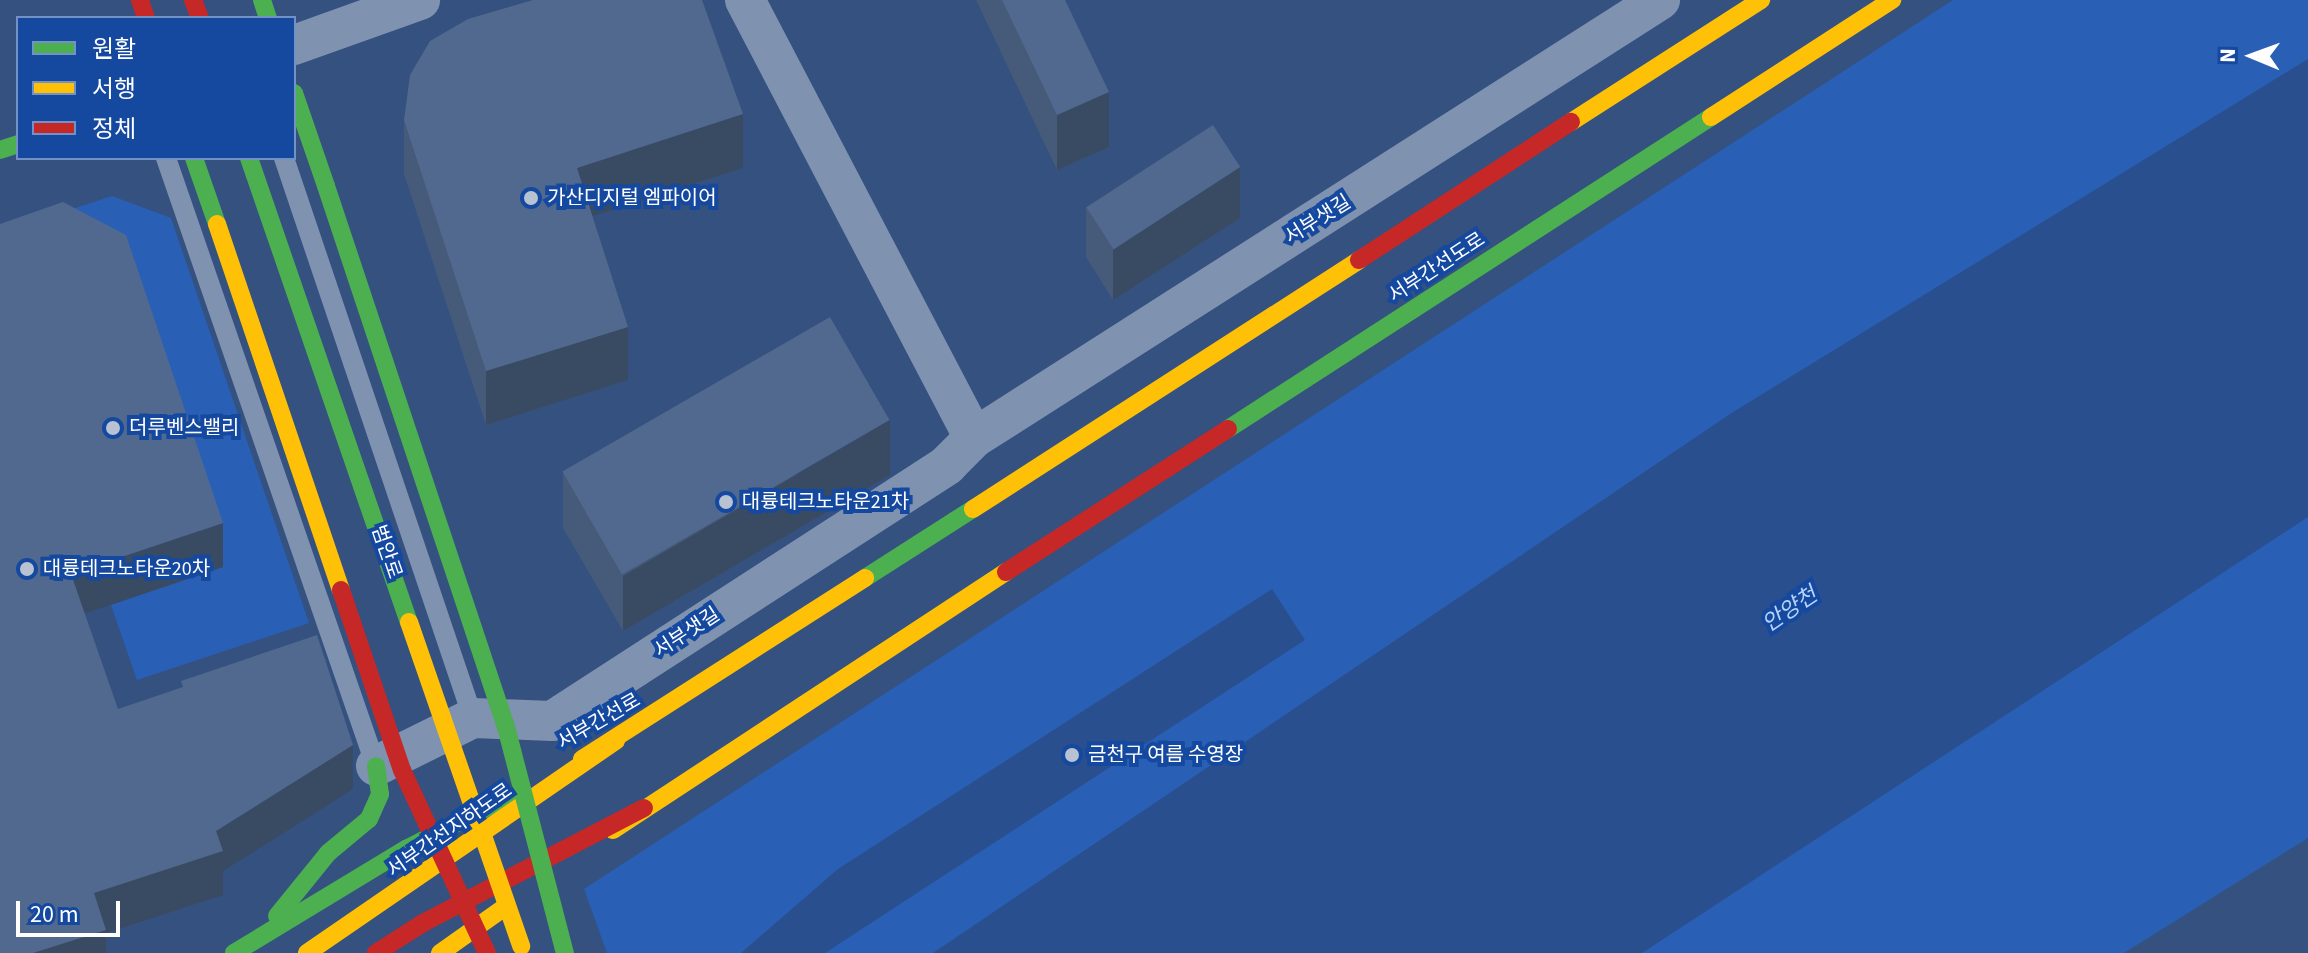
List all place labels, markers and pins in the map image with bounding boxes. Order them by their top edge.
place label: 가산디지털 엠파이어 [547,186,717,210]
marker: 가산디지털 엠파이어 [522,189,540,207]
place label: 더루벤스밸리 [129,416,239,440]
marker: 더루벤스밸리 [104,419,122,437]
place label: 대륭테크노타운21차 [742,490,909,514]
marker: 대륭테크노타운21차 [717,493,735,511]
place label: 대륭테크노타운20차 [43,557,210,581]
marker: 대륭테크노타운20차 [18,560,36,578]
place label: 금천구 여름 수영장 [1088,743,1243,767]
marker: 금천구 여름 수영장 [1063,746,1081,764]

